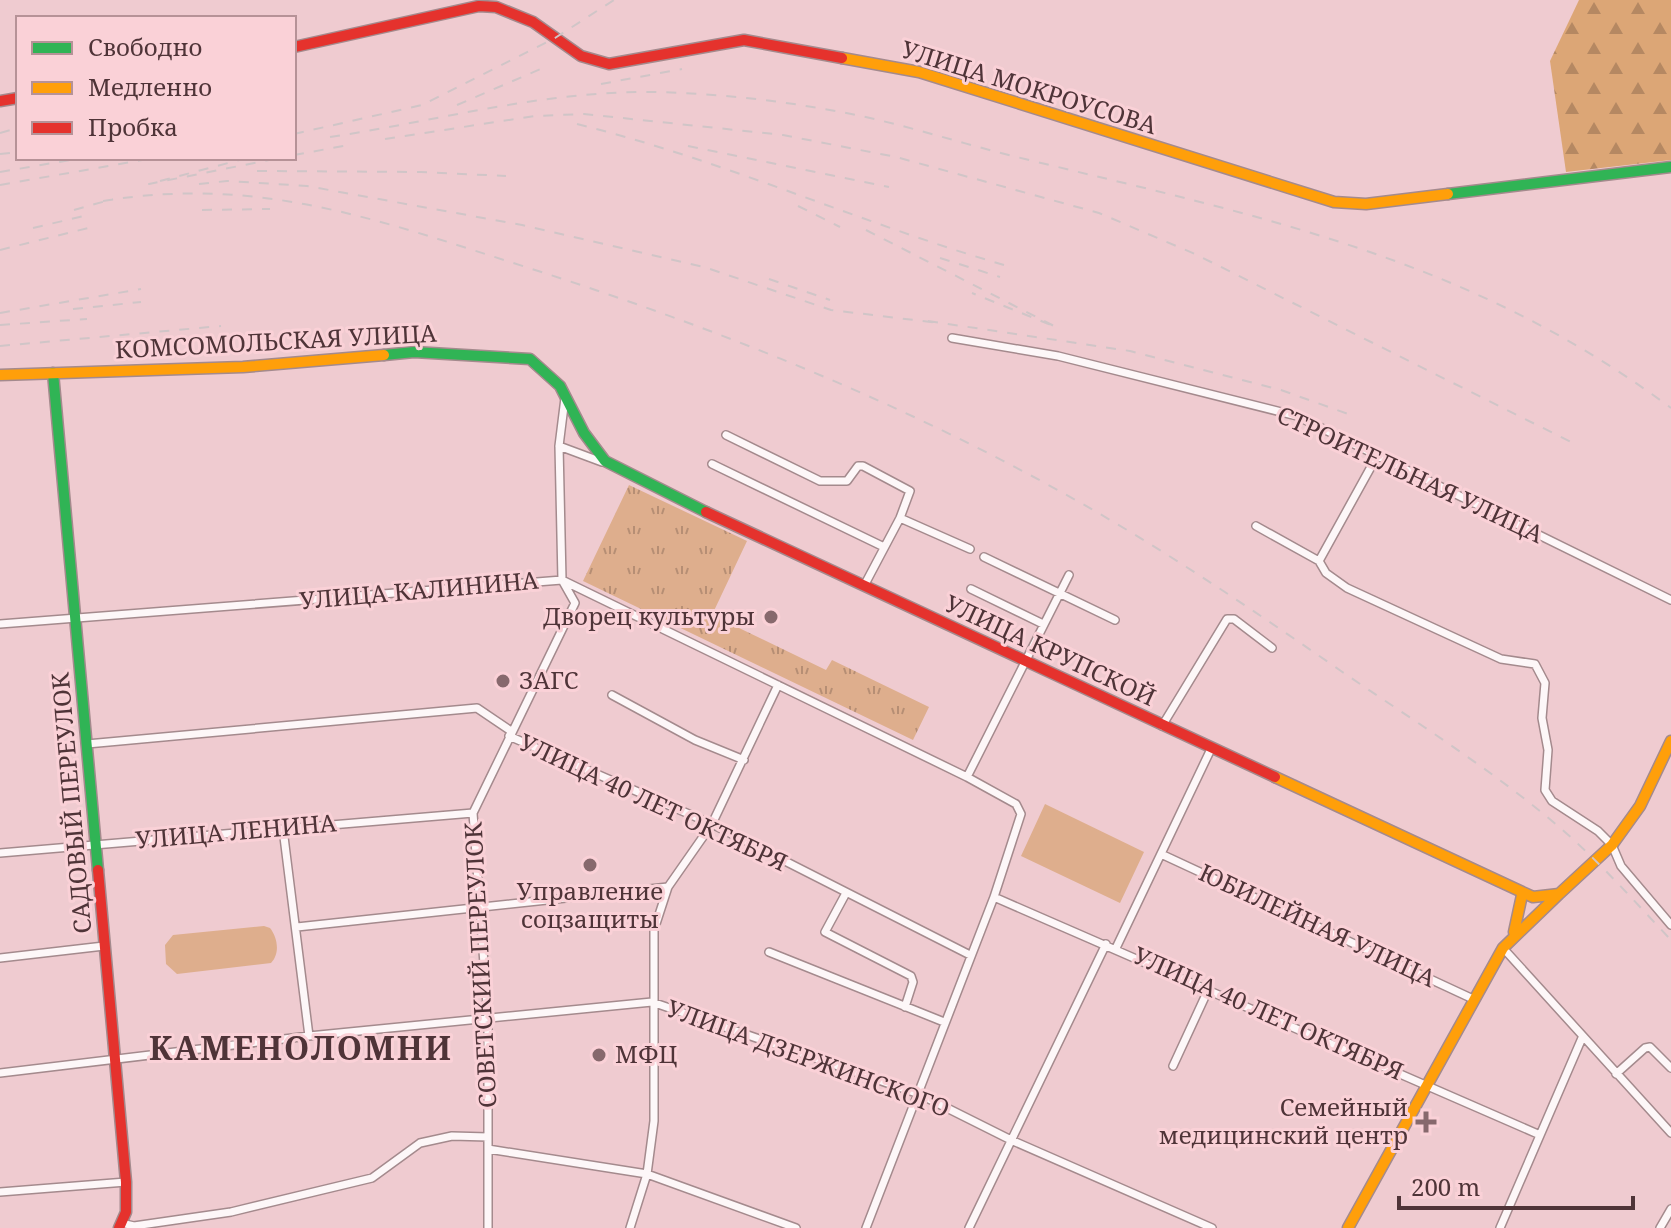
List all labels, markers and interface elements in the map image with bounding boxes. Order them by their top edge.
legend [16,16,296,160]
text: Свободно [88,30,202,63]
street label: УЛИЦА МОКРОУСОВА [898,32,1161,141]
text: Медленно [88,70,212,103]
text: Пробка [88,110,178,143]
street label: КОМСОМОЛЬСКАЯ УЛИЦА [114,316,438,365]
street label: СТРОИТЕЛЬНАЯ УЛИЦА [1272,397,1549,550]
street label: УЛИЦА КАЛИНИНА [298,563,540,616]
street label: УЛИЦА КРУПСКОЙ [940,586,1162,713]
place label: Дворец культуры [543,599,755,632]
marker: Дворец культуры [762,608,780,626]
place label: ЗАГС [519,663,578,696]
street label: САДОВЫЙ ПЕРЕУЛОК [43,670,98,935]
marker: ЗАГС [494,672,512,690]
street label: УЛИЦА 40 ЛЕТ ОКТЯБРЯ [514,725,793,878]
street label: УЛИЦА ЛЕНИНА [134,805,338,856]
street label: СОВЕТСКИЙ ПЕРЕУЛОК [455,820,503,1109]
street label: ЮБИЛЕЙНАЯ УЛИЦА [1194,855,1441,994]
marker: Управление соцзащиты [581,856,599,874]
place label: Управление соцзащиты [517,874,663,935]
street label: УЛИЦА 40 ЛЕТ ОКТЯБРЯ [1128,938,1409,1087]
street label: УЛИЦА ДЗЕРЖИНСКОГО [662,991,955,1124]
district label: КАМЕНОЛОМНИ [149,1026,453,1069]
place label: МФЦ [615,1037,678,1070]
marker: МФЦ [590,1046,608,1064]
place label: Семейный медицинский центр [1159,1090,1408,1151]
marker: Семейный медицинский центр [1415,1111,1437,1133]
scale bar [1399,1160,1633,1210]
text: 200 m [1411,1170,1480,1203]

